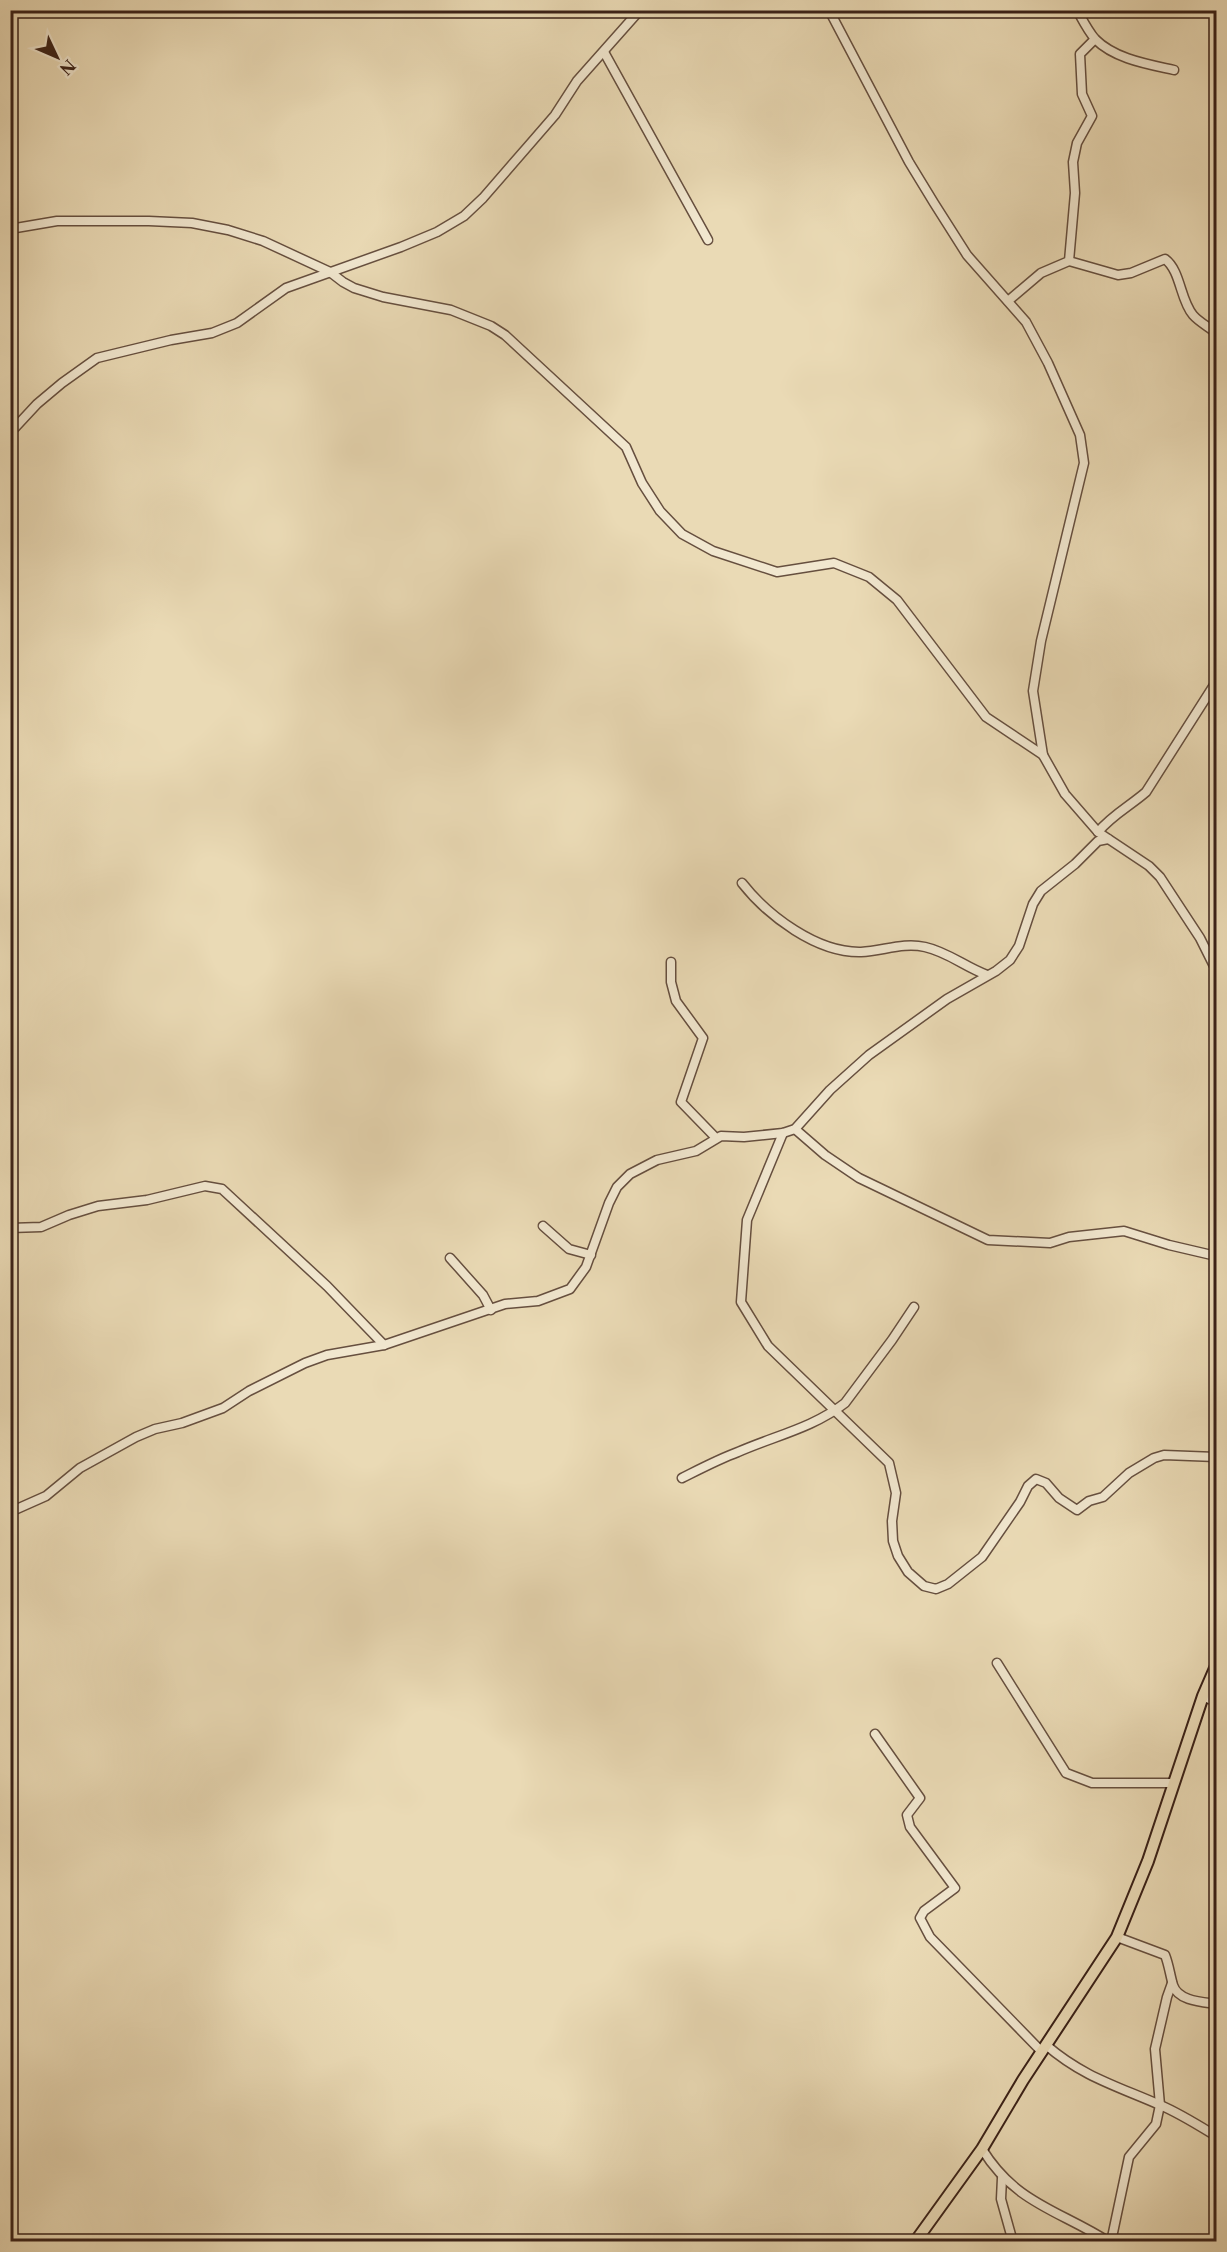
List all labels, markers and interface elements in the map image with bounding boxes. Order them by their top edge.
north arrow [27,27,87,87]
text: N [56,55,80,79]

